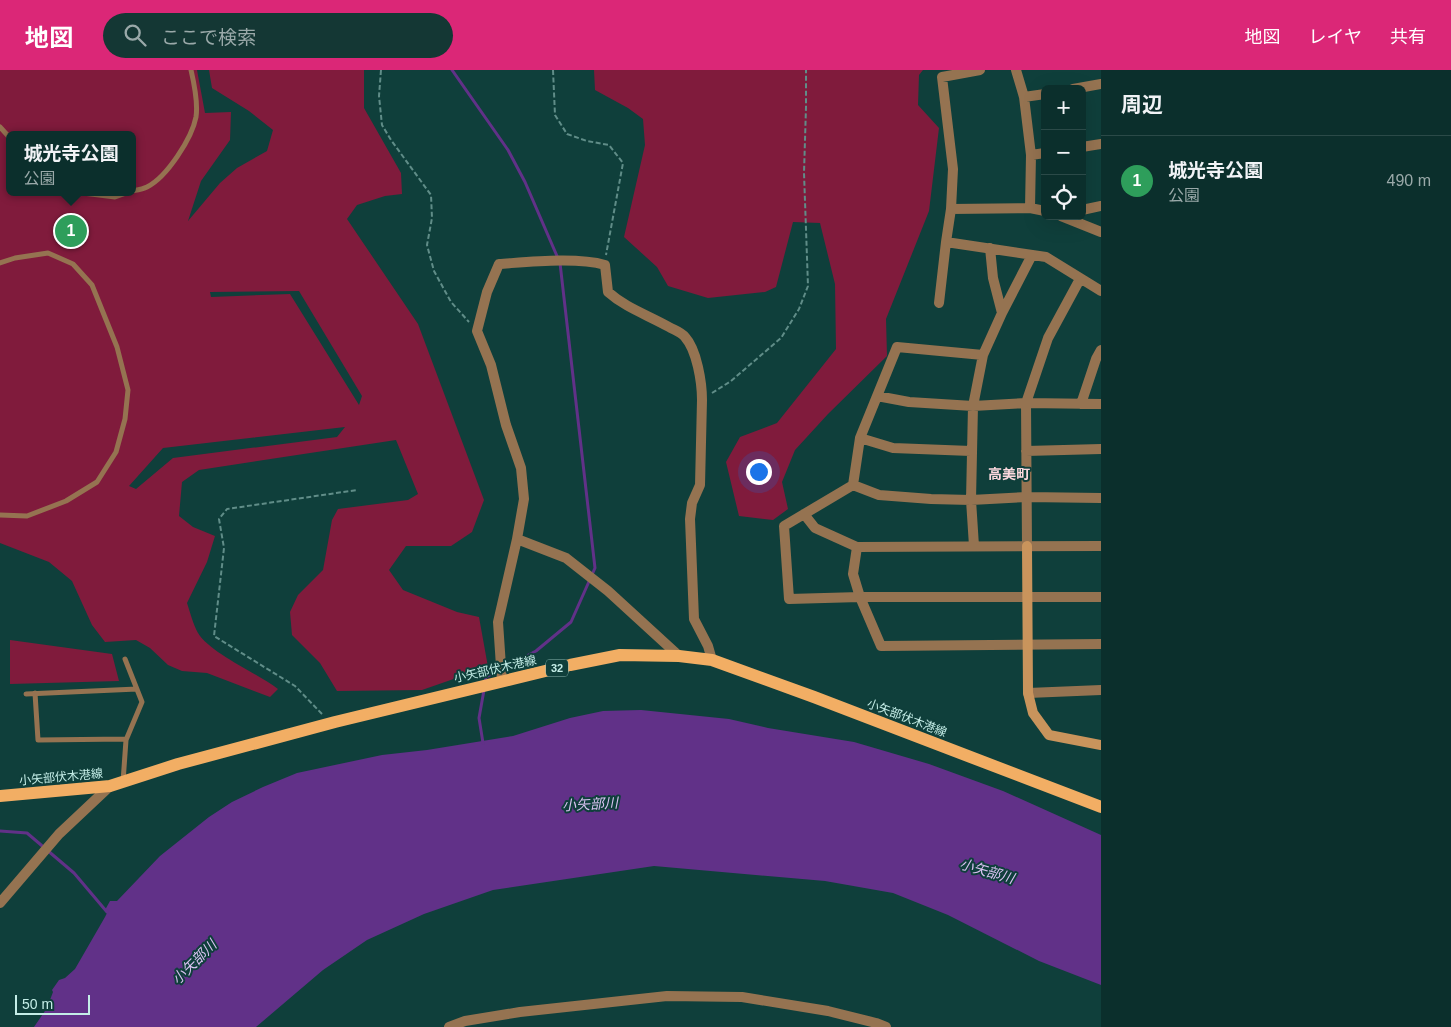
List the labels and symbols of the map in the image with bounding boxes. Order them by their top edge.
pin: 1 [55,212,87,250]
your location [746,459,772,485]
district label: 高美町 [988,466,1030,482]
street label: 小矢部伏木港線 [452,653,538,685]
road number: 32 [546,660,568,676]
street label: 小矢部伏木港線 [865,696,949,740]
street label: 小矢部伏木港線 [19,766,103,788]
water label: 小矢部川 [562,794,620,813]
water label: 小矢部川 [958,856,1018,887]
water label: 小矢部川 [169,935,221,987]
scale bar [15,992,90,1015]

